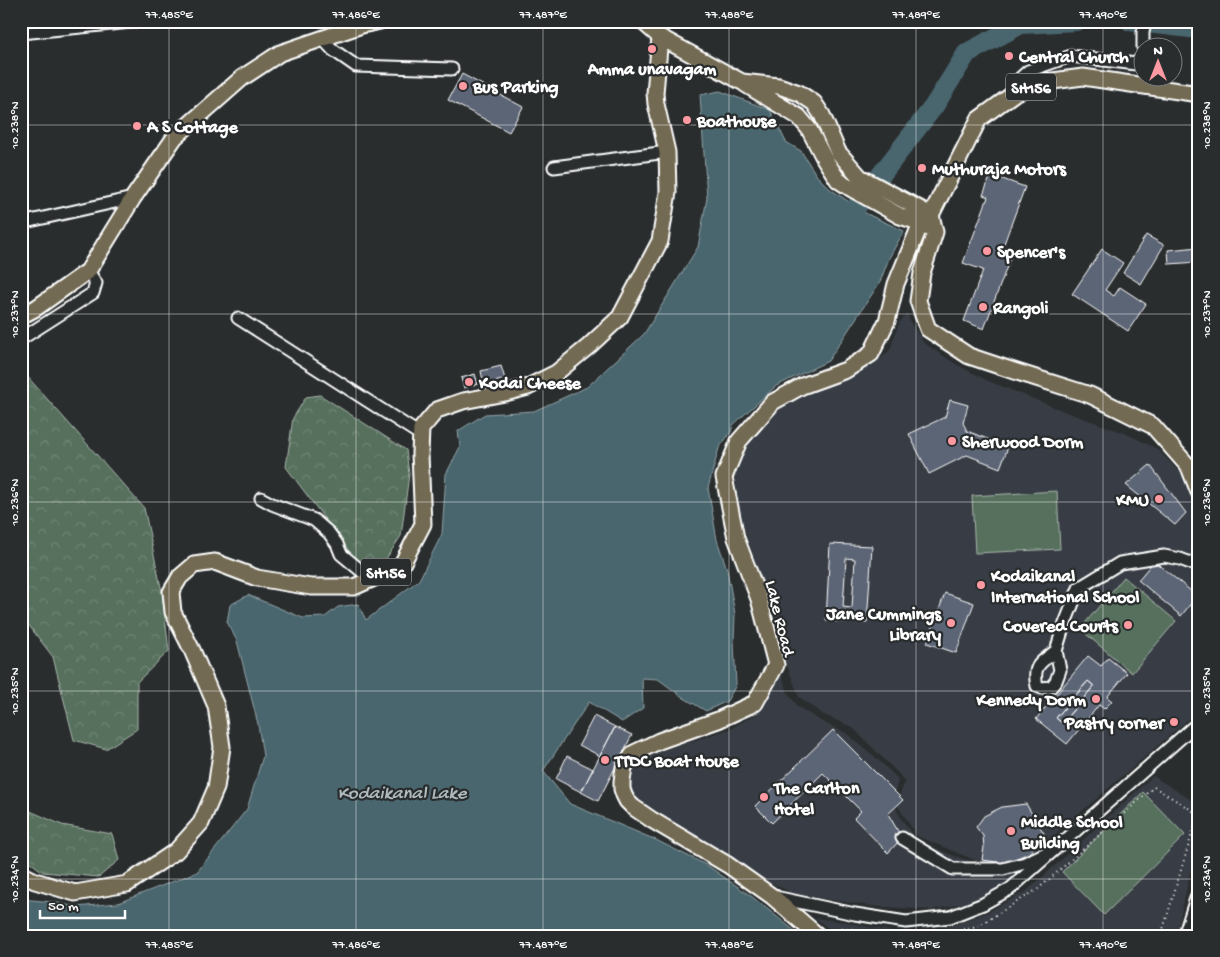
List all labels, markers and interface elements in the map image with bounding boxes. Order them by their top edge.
text: 77.485°E [144,9,193,23]
text: 77.486°E [331,9,380,23]
text: 77.487°E [518,9,567,23]
text: 77.488°E [704,9,754,23]
text: 77.489°E [891,9,940,23]
text: 77.490°E [1078,9,1127,23]
north arrow [1132,38,1182,88]
marker: Amma unavagam [646,43,658,55]
text: N [1153,43,1163,60]
place label: Central Church [1018,48,1129,69]
marker: Central Church [1003,50,1015,62]
place label: Amma unavagam [587,60,716,81]
road number: SH156 [1006,74,1056,100]
place label: Bus Parking [472,78,559,99]
marker: Bus Parking [457,80,469,92]
text: 10.238°N [9,101,23,150]
text: 10.238°N [1201,101,1215,150]
place label: Boathouse [696,112,777,133]
marker: Boathouse [681,114,693,126]
place label: A S Cottage [146,118,239,139]
marker: A S Cottage [131,120,143,132]
place label: Muthuraja Motors [932,160,1067,181]
marker: Muthuraja Motors [916,162,928,174]
place label: Spencer's [997,243,1066,264]
marker: Spencer's [981,245,993,257]
text: 10.237°N [9,290,23,339]
text: 10.237°N [1201,290,1215,339]
place label: Rangoli [992,299,1049,320]
marker: Rangoli [977,301,989,313]
place label: Kodai Cheese [478,374,582,395]
marker: Kodai Cheese [463,376,475,388]
place label: Sherwood Dorm [962,433,1084,454]
marker: Sherwood Dorm [946,435,958,447]
text: 10.236°N [9,478,23,526]
text: 10.236°N [1201,478,1215,526]
place label: KMU [1115,491,1150,512]
marker: KMU [1153,493,1165,505]
road number: SH156 [361,558,411,586]
place label: Kodaikanal International School [990,567,1140,609]
street label: Lake Road [759,578,798,660]
marker: Kodaikanal International School [975,579,987,591]
place label: Jane Cummings Library [825,605,942,647]
marker: Jane Cummings Library [945,617,957,629]
place label: Covered Courts [1002,617,1119,638]
marker: Covered Courts [1122,619,1134,631]
text: 10.235°N [9,667,23,716]
text: 10.235°N [1201,667,1215,716]
place label: Kennedy Dorm [976,691,1086,712]
marker: Kennedy Dorm [1090,693,1102,705]
place label: Pastry corner [1064,714,1167,735]
marker: Pastry corner [1168,716,1180,728]
place label: TTDC Boat House [613,752,739,773]
marker: TTDC Boat House [599,754,611,766]
place label: The Carlton Hotel [772,779,860,821]
water label: Kodaikanal Lake [337,783,468,806]
marker: The Carlton Hotel [758,791,770,803]
place label: Middle School Building [1020,813,1123,855]
marker: Middle School Building [1005,825,1017,837]
text: 10.234°N [9,856,23,903]
text: 10.234°N [1201,856,1215,903]
scale bar [40,887,125,919]
text: 50 m [48,898,79,916]
text: 77.485°E [144,939,193,953]
text: 77.486°E [331,939,380,953]
text: 77.487°E [518,939,567,953]
text: 77.488°E [704,939,754,953]
text: 77.489°E [891,939,940,953]
text: 77.490°E [1078,939,1127,953]

